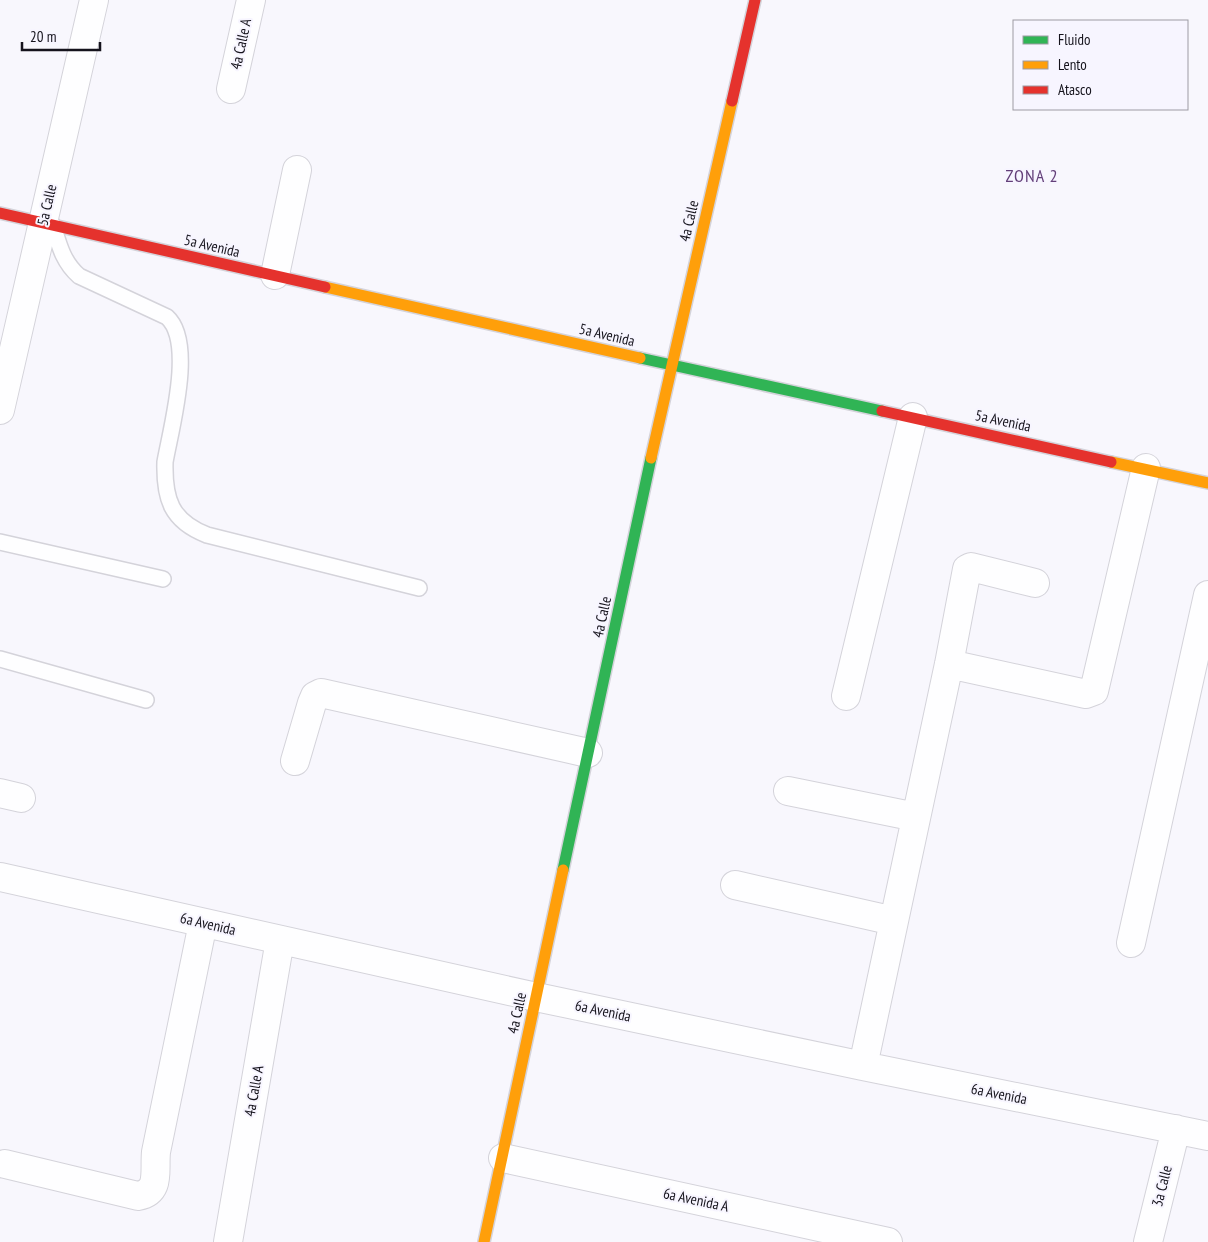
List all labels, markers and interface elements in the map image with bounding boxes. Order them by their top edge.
street label: 4a Calle A [226,16,255,71]
scale bar [22,20,100,52]
legend [1013,20,1188,110]
text: 20 m [30,27,56,46]
text: Fluido [1058,30,1090,49]
text: Lento [1058,55,1087,74]
text: Atasco [1058,80,1092,99]
district label: ZONA 2 [1006,164,1058,187]
street label: 5a Calle [33,182,60,227]
street label: 4a Calle [675,198,702,243]
street label: 5a Avenida [182,230,242,261]
street label: 5a Avenida [577,319,637,350]
street label: 5a Avenida [973,405,1033,436]
street label: 4a Calle [588,594,615,639]
street label: 6a Avenida [178,908,238,939]
street label: 4a Calle [503,990,530,1035]
street label: 6a Avenida [573,995,633,1026]
street label: 4a Calle A [240,1063,268,1118]
street label: 6a Avenida [970,1079,1029,1108]
street label: 3a Calle [1147,1163,1176,1208]
street label: 6a Avenida A [662,1183,731,1216]

